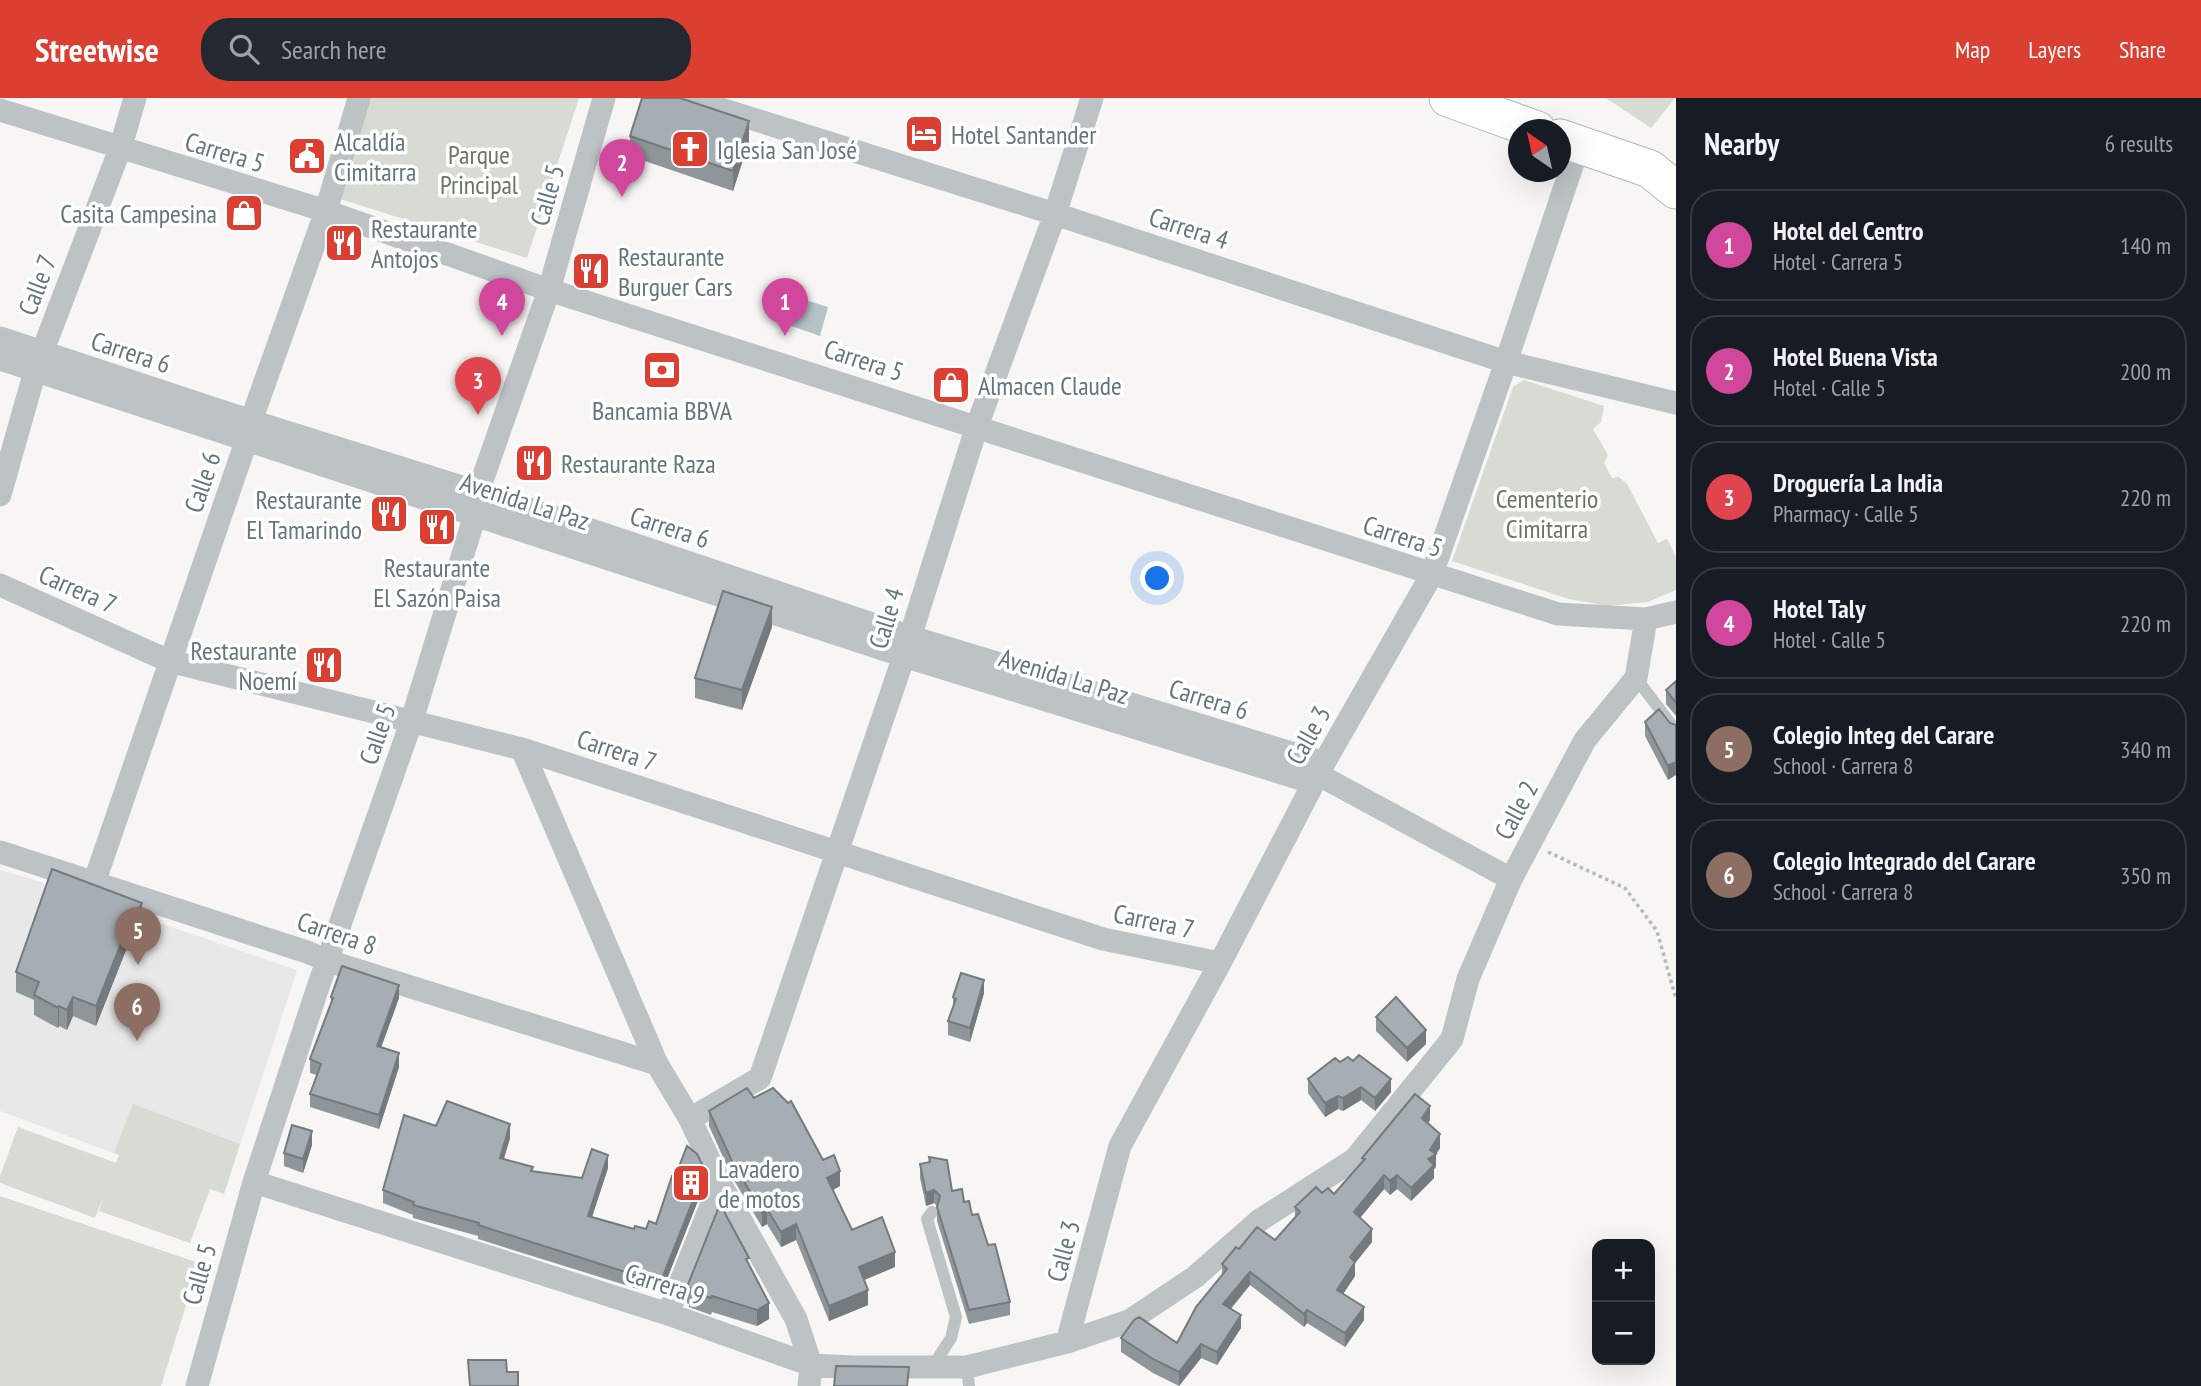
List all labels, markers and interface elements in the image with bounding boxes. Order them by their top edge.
search box [201,18,691,81]
text: Streetwise [35,28,159,71]
icon: search [225,30,263,68]
text: Search here [281,33,387,66]
text: Map [1955,34,1990,65]
text: Layers [2028,34,2081,65]
text: Share [2119,34,2166,65]
hotel icon: Hotel Santander [903,113,945,155]
place label: Hotel Santander [951,118,1096,151]
north arrow [1508,119,1571,182]
street label: Carrera 5 [181,124,269,180]
text: Nearby [1704,124,1779,163]
place label: Alcaldía Cimitarra [334,125,416,188]
church icon: Iglesia San José [669,128,711,170]
text: 6 results [2105,129,2173,158]
place label: Iglesia San José [717,133,857,166]
public building icon: Alcaldía Cimitarra [286,135,328,177]
park label: Parque Principal [440,138,518,201]
pin: 2 [599,139,645,197]
street label: Calle 5 [523,161,571,229]
shop icon: Casita Campesina [223,192,265,234]
place label: Casita Campesina [60,197,217,230]
street label: Carrera 4 [1145,200,1233,256]
place label: Restaurante Antojos [371,212,477,275]
text: Hotel del Centro [1773,214,1924,247]
restaurant icon: Restaurante Antojos [323,222,365,264]
text: 1 [1724,231,1735,260]
text: 140 m [2120,231,2171,260]
place label: Restaurante Burguer Cars [618,240,732,303]
text: Hotel · Carrera 5 [1773,247,1903,276]
street label: Calle 7 [10,250,64,320]
restaurant icon: Restaurante Burguer Cars [570,250,612,292]
pin: 4 [479,278,525,336]
pin: 1 [762,278,808,336]
street label: Carrera 6 [87,324,175,380]
street label: Carrera 5 [820,332,908,388]
text: Hotel Buena Vista [1773,340,1938,373]
bank icon: Bancamia BBVA [641,349,683,391]
pin: 3 [455,357,501,415]
text: 2 [1724,357,1735,386]
text: 200 m [2120,357,2171,386]
shop icon: Almacen Claude [930,364,972,406]
place label: Almacen Claude [978,369,1122,402]
text: Hotel · Calle 5 [1773,373,1886,402]
place label: Bancamia BBVA [592,394,733,427]
restaurant icon: Restaurante Raza [513,442,555,484]
street label: Calle 6 [176,447,228,517]
place label: Restaurante Raza [561,447,716,480]
street label: Avenida La Paz [456,465,594,537]
text: Droguería La India [1773,466,1943,499]
park label: Cementerio Cimitarra [1496,482,1598,545]
place label: Restaurante El Tamarindo [246,483,362,546]
text: 3 [1724,483,1735,512]
text: 220 m [2120,483,2171,512]
restaurant icon: Restaurante El Tamarindo [368,493,410,535]
street label: Carrera 6 [626,499,714,555]
text: Pharmacy · Calle 5 [1773,499,1919,528]
restaurant icon: Restaurante El Sazón Paisa [416,506,458,548]
street label: Carrera 5 [1359,508,1447,564]
place label: Restaurante El Sazón Paisa [373,551,501,614]
street label: Carrera 7 [34,557,122,621]
your location [1140,561,1174,595]
street label: Calle 4 [861,583,911,652]
text: Hotel Taly [1773,592,1866,625]
text: 4 [1724,609,1735,638]
text: 220 m [2120,609,2171,638]
text: Hotel · Calle 5 [1773,625,1886,654]
place label: Restaurante Noemí [191,634,297,697]
street label: Avenida La Paz [995,641,1133,711]
restaurant icon: Restaurante Noemí [303,644,345,686]
street label: Carrera 6 [1165,671,1253,727]
street label: Calle 5 [351,699,403,769]
street label: Calle 3 [1279,700,1337,770]
text: Colegio Integ del Carare [1773,718,1994,751]
street label: Carrera 7 [573,722,661,778]
text: 5 [1724,735,1735,764]
text: 340 m [2120,735,2171,764]
text: School · Carrera 8 [1773,751,1913,780]
street label: Calle 2 [1487,775,1545,845]
text: Colegio Integrado del Carare [1773,844,2036,877]
text: 6 [1724,861,1735,890]
text: 350 m [2120,861,2171,890]
text: School · Carrera 8 [1773,877,1913,906]
street label: Carrera 7 [1111,896,1197,946]
street label: Carrera 8 [293,904,381,962]
pin: 5 [115,907,161,965]
pin: 6 [114,983,160,1041]
place label: Lavadero de motos [718,1152,801,1215]
building icon: Lavadero de motos [670,1162,712,1204]
street label: Calle 3 [1039,1217,1087,1285]
map controls [1592,1239,1655,1365]
button: + [1592,1239,1655,1302]
street label: Calle 5 [175,1240,223,1308]
street label: Carrera 9 [621,1256,709,1312]
button: − [1592,1302,1655,1365]

